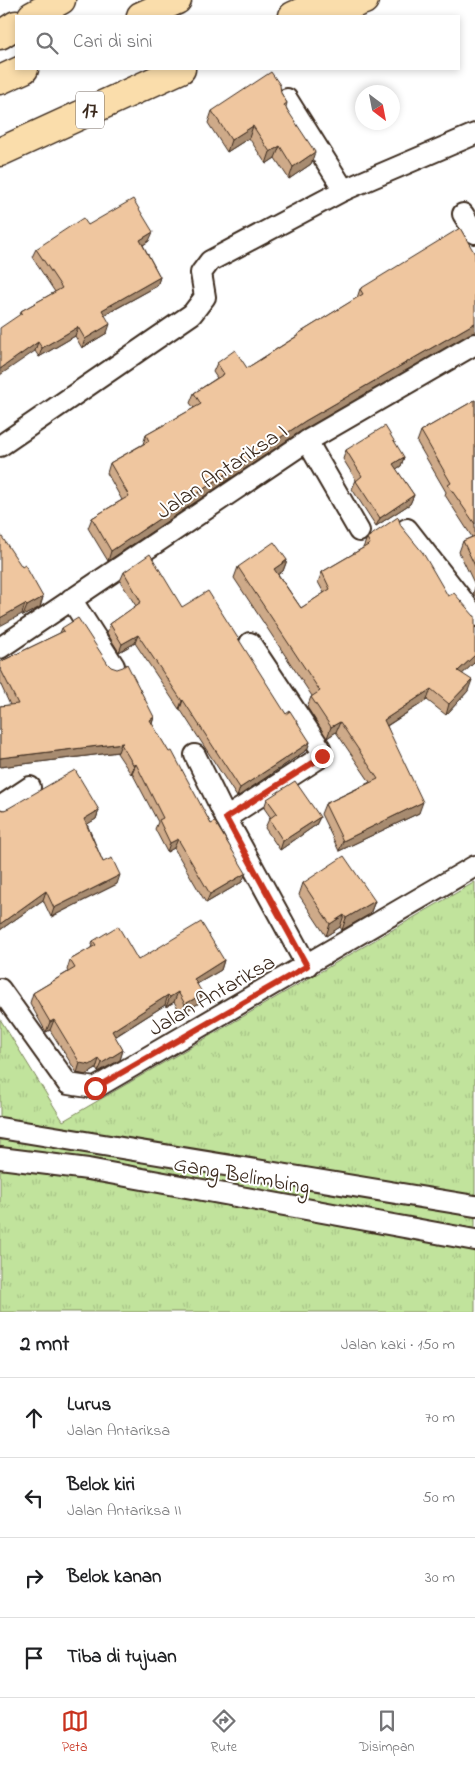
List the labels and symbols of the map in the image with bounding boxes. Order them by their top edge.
north arrow [355,85,400,130]
road number: 17 [76,92,104,128]
street label: Jalan Antariksa I [151,417,295,528]
route end [311,745,334,768]
street label: Jalan Antariksa [143,947,282,1046]
route start [84,1077,107,1100]
street label: Gang Belimbing [171,1149,312,1206]

